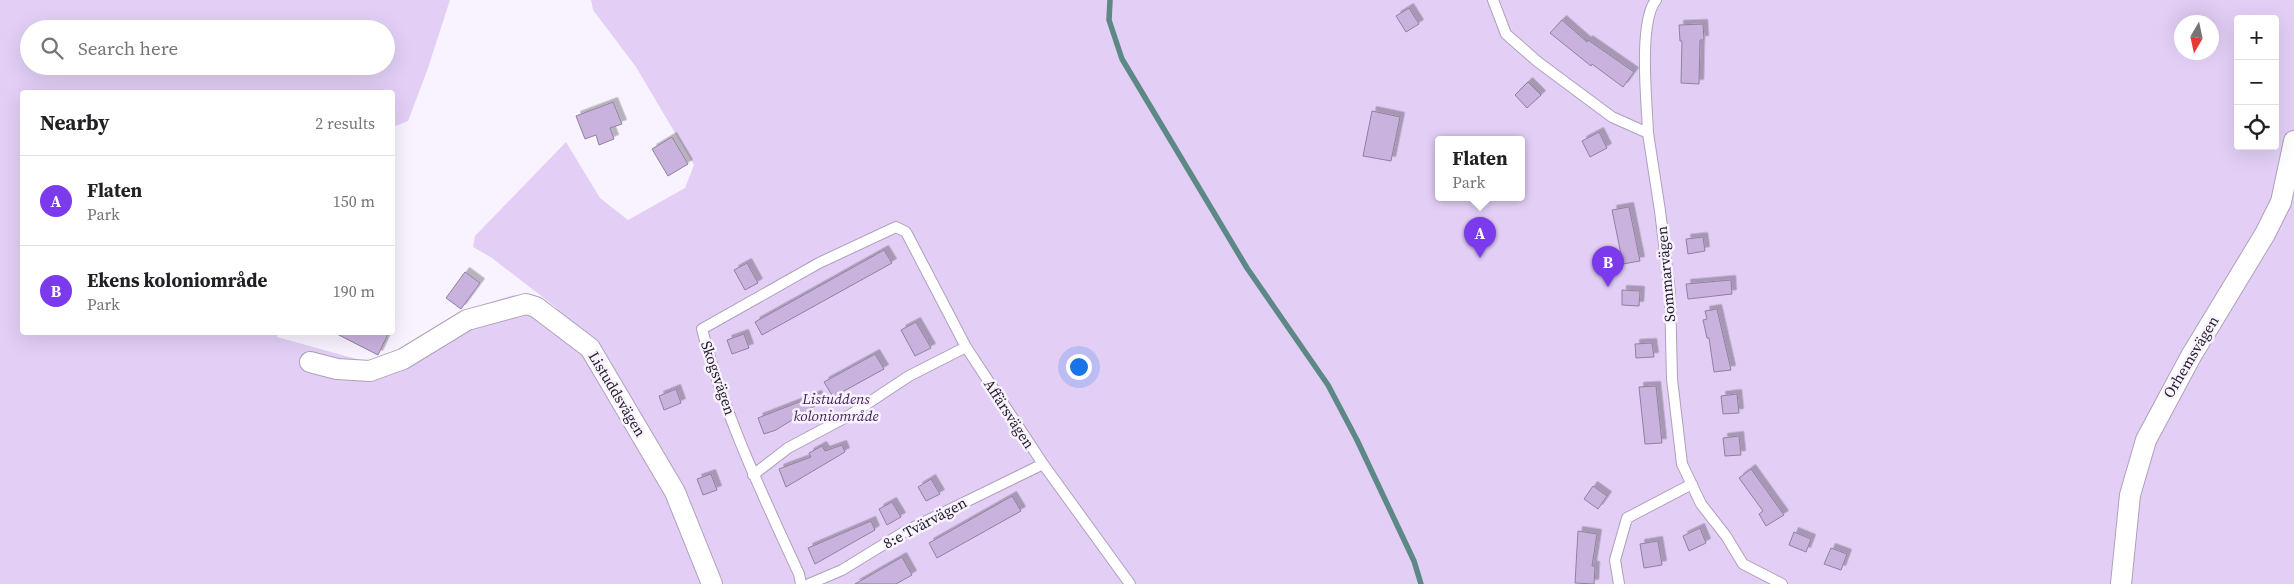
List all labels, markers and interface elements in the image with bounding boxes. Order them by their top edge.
north arrow [2174,15,2219,60]
map controls [2234,15,2279,150]
button: + [2234,15,2279,60]
search box [20,20,395,75]
icon: search [38,34,66,62]
text: Search here [78,35,178,61]
button: − [2234,60,2279,105]
button: locate [2234,105,2279,150]
text: Nearby [40,108,110,137]
text: 2 results [315,112,375,134]
popup [1435,136,1525,201]
text: Flaten [1452,145,1508,171]
text: Park [1452,171,1485,193]
text: Flaten [87,177,142,203]
text: A [51,190,61,212]
text: 150 m [333,190,375,212]
text: Park [87,203,120,225]
pin: A [1464,217,1496,258]
street label: Sommarvägen [1651,225,1680,323]
pin: B [1592,246,1624,287]
text: Ekens koloniområde [87,267,267,293]
text: B [51,280,61,302]
text: 190 m [333,280,375,302]
text: Park [87,293,120,315]
street label: Orhemsvägen [2158,312,2223,402]
street label: Skogsvägen [696,338,741,418]
street label: Listuddsvägen [584,347,651,440]
your location [1066,354,1092,380]
street label: Affärsvägen [979,375,1040,453]
park label: Listuddens koloniområde [793,388,879,426]
street label: 8:e Tvärvägen [879,492,970,553]

